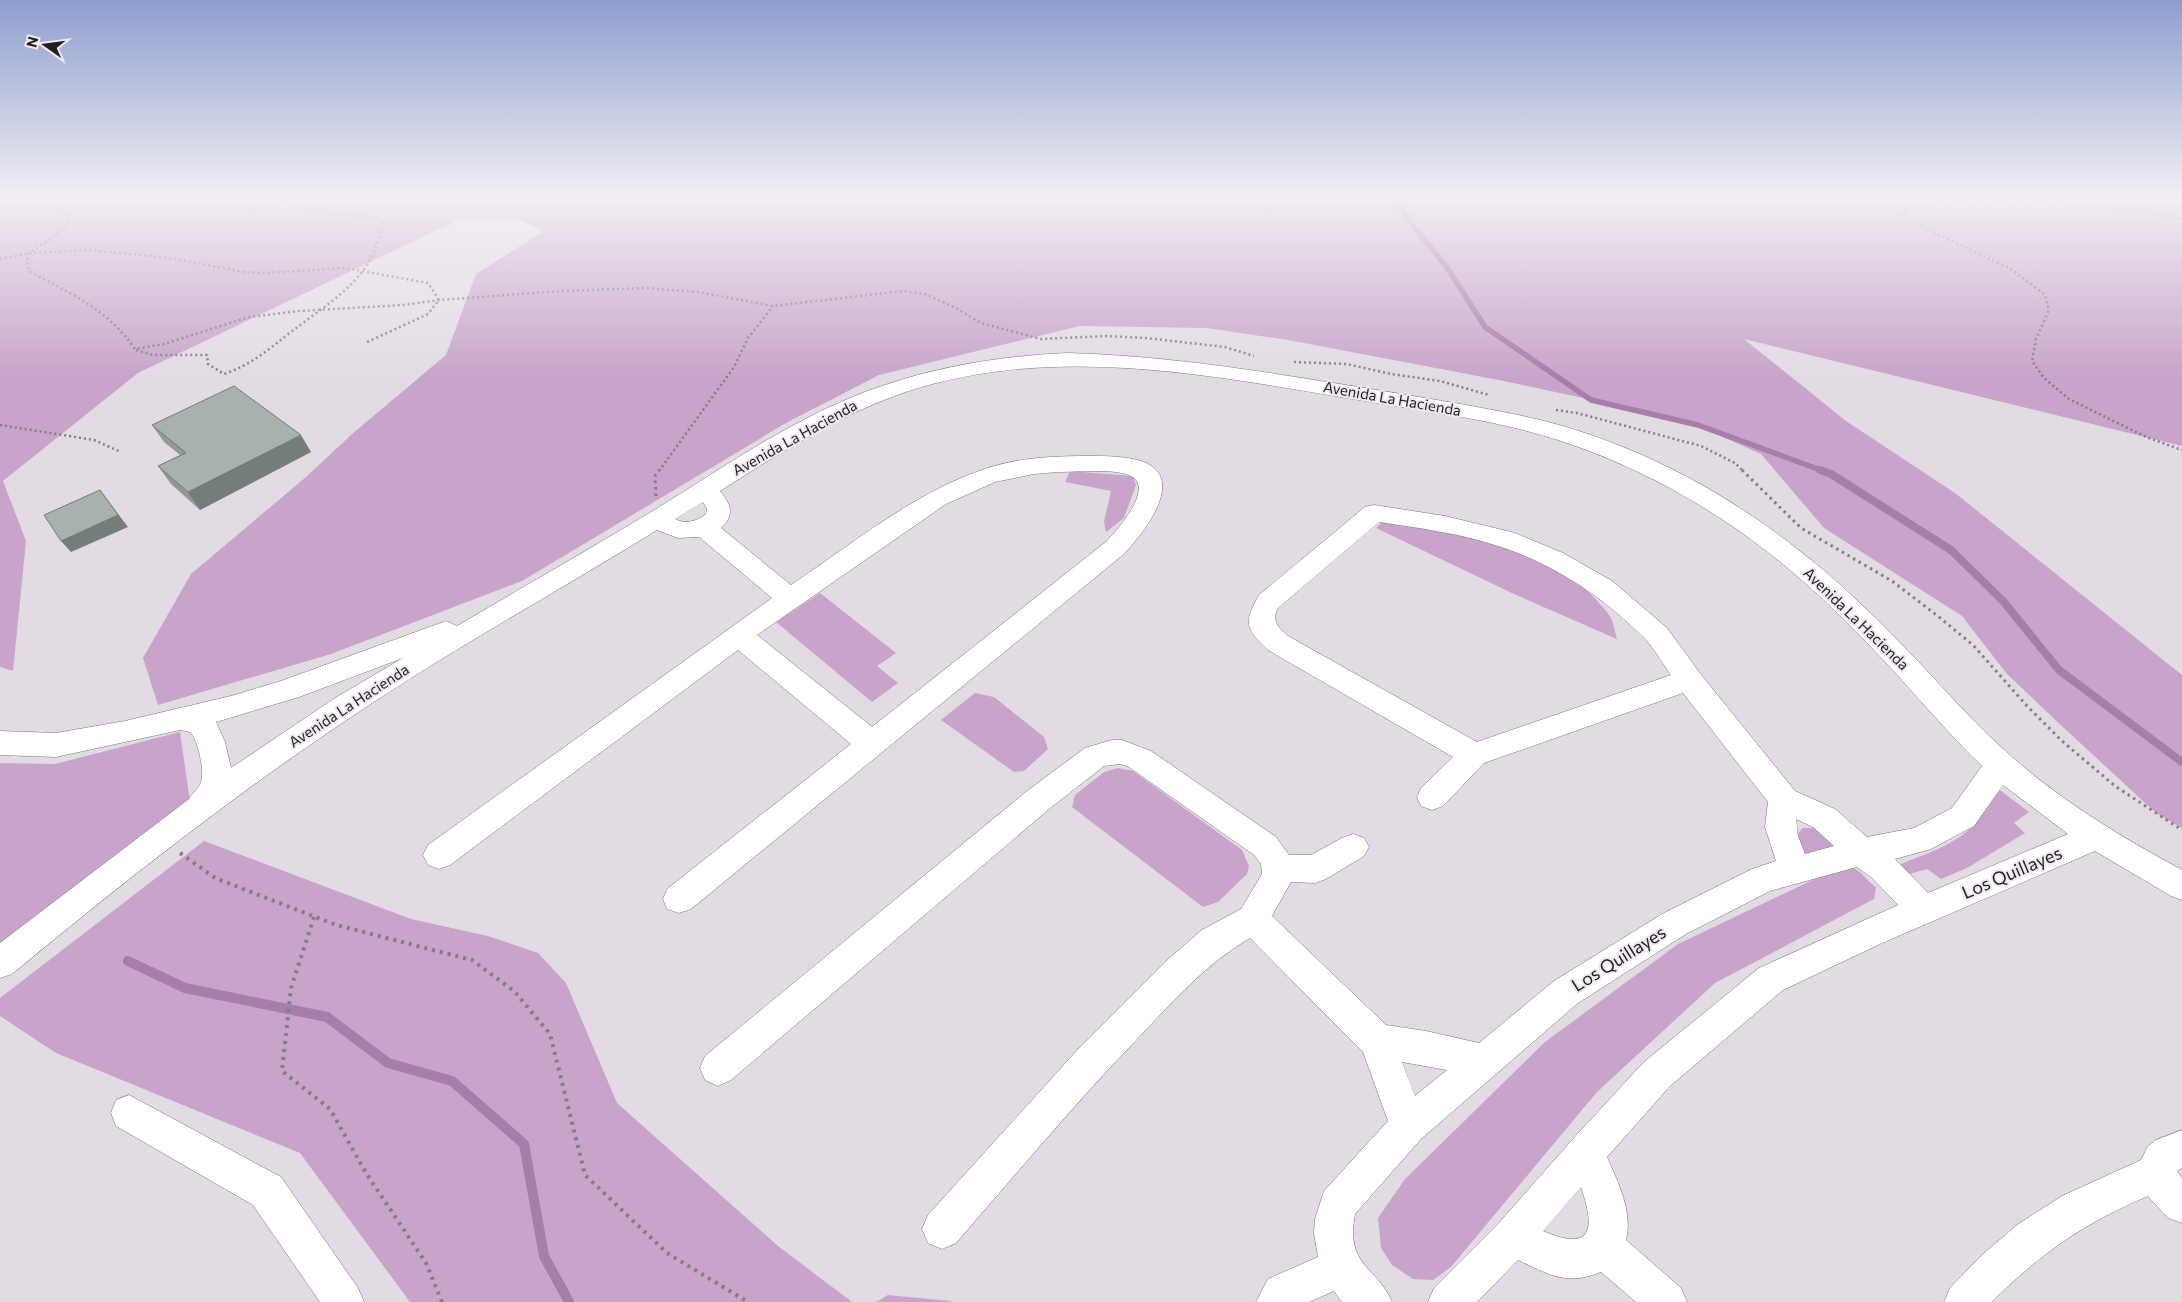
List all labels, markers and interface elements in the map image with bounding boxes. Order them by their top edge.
north arrow [20,20,70,70]
text: N [22,35,41,49]
street label: Avenida La Hacienda [1322,377,1462,419]
street label: Avenida La Hacienda [729,395,860,479]
street label: Avenida La Hacienda [1800,563,1913,673]
street label: Avenida La Hacienda [285,660,412,751]
street label: Los Quillayes [1958,841,2065,903]
street label: Los Quillayes [1567,920,1670,996]

